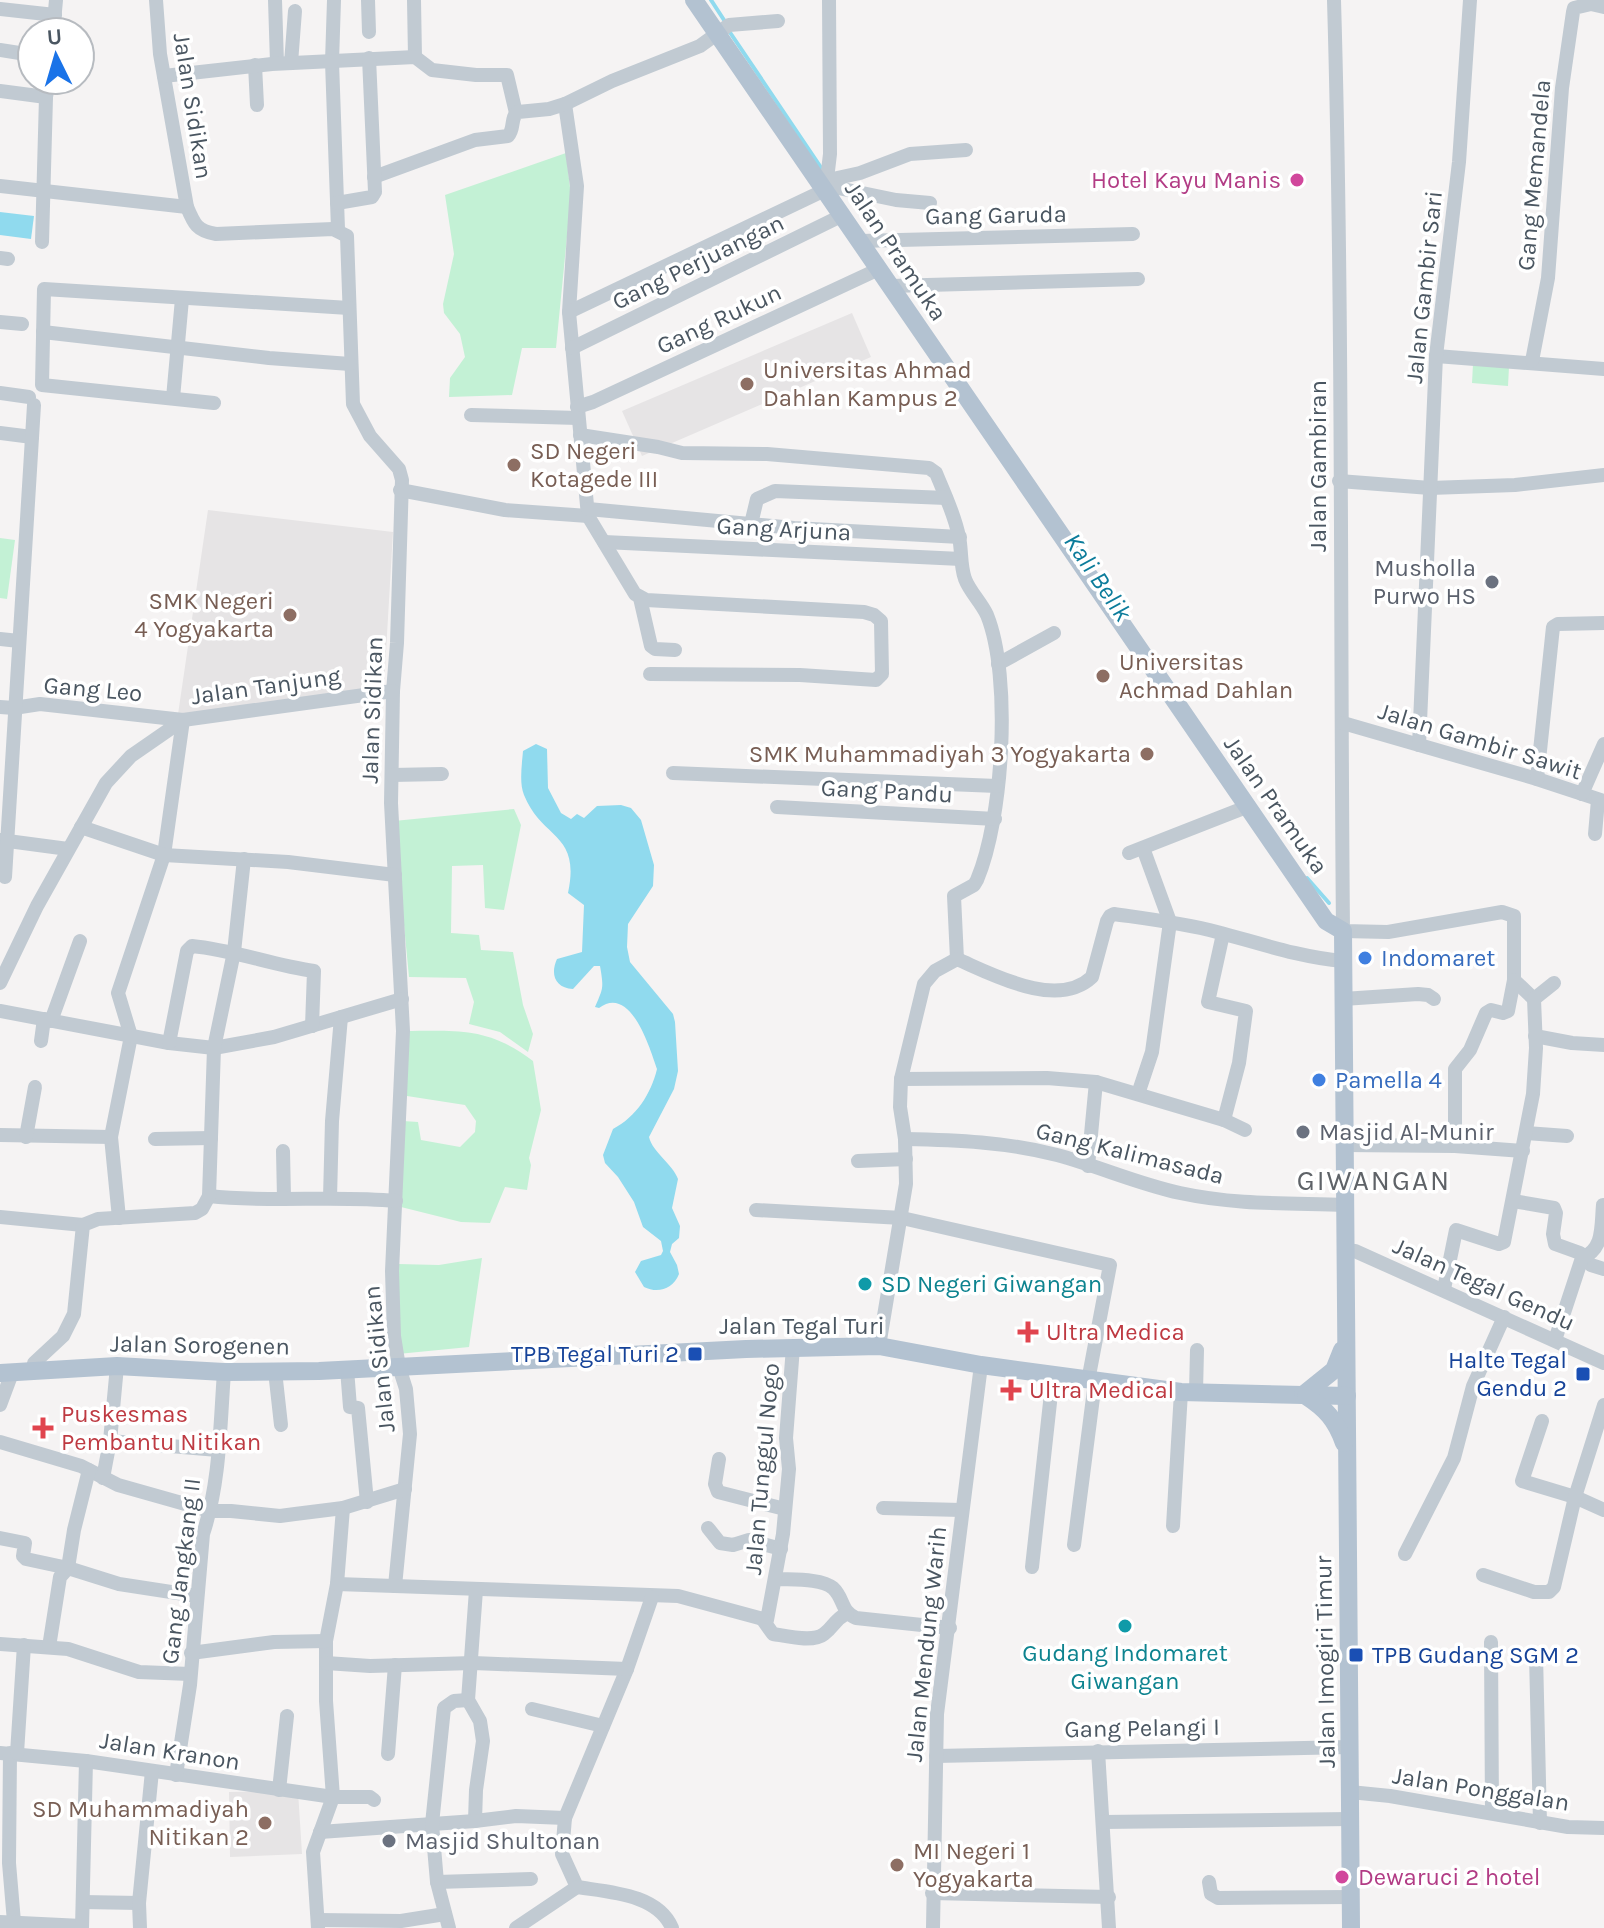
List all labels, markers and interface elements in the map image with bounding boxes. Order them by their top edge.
north arrow [16,16,96,96]
text: U [46,23,63,51]
street label: Jalan Sidikan [168,31,218,181]
street label: Gang Memandela [1512,78,1556,272]
place label: Hotel Kayu Manis [1091,166,1281,194]
marker: Hotel Kayu Manis [1288,171,1306,189]
street label: Jalan Pramuka [839,176,953,326]
street label: Jalan Gambir Sari [1400,189,1448,385]
street label: Gang Garuda [925,200,1067,230]
street label: Gang Perjuangan [608,208,788,316]
street label: Gang Rukun [652,278,786,360]
place label: Universitas Ahmad Dahlan Kampus 2 [763,356,972,412]
marker: Universitas Ahmad Dahlan Kampus 2 [738,375,756,393]
street label: Jalan Gambiran [1304,380,1332,552]
place label: SD Negeri Kotagede III [530,437,658,493]
marker: SD Negeri Kotagede III [505,456,523,474]
street label: Gang Arjuna [716,511,852,547]
water label: Kali Belik [1057,527,1139,628]
place label: Musholla Purwo HS [1373,554,1476,610]
marker: Musholla Purwo HS [1483,573,1501,591]
place label: SMK Negeri 4 Yogyakarta [134,587,274,643]
marker: SMK Negeri 4 Yogyakarta [281,606,299,624]
street label: Jalan Sidikan [355,636,389,784]
place label: Universitas Achmad Dahlan [1119,648,1293,704]
street label: Jalan Tanjung [189,662,343,710]
marker: Universitas Achmad Dahlan [1094,667,1112,685]
street label: Gang Leo [42,671,144,707]
street label: Jalan Gambir Sawit [1375,697,1585,785]
street label: Jalan Pramuka [1218,731,1334,879]
place label: SMK Muhammadiyah 3 Yogyakarta [749,740,1131,768]
marker: SMK Muhammadiyah 3 Yogyakarta [1138,745,1156,763]
street label: Gang Pandu [820,774,954,808]
place label: Indomaret [1381,944,1495,972]
marker: Indomaret [1356,949,1374,967]
place label: Pamella 4 [1335,1066,1442,1094]
marker: Pamella 4 [1310,1071,1328,1089]
street label: Gang Kalimasada [1033,1116,1227,1190]
place label: Masjid Al-Munir [1319,1118,1494,1146]
marker: Masjid Al-Munir [1294,1123,1312,1141]
district label: GIWANGAN [1297,1164,1451,1197]
street label: Jalan Tegal Gendu [1389,1231,1579,1337]
place label: SD Negeri Giwangan [881,1270,1102,1298]
marker: SD Negeri Giwangan [856,1275,874,1293]
street label: Jalan Sidikan [357,1284,401,1434]
street label: Jalan Tegal Turi [719,1312,885,1340]
place label: Ultra Medica [1046,1318,1185,1346]
marker: Ultra Medica [1017,1321,1039,1343]
street label: Jalan Sorogenen [110,1329,290,1361]
place label: TPB Tegal Turi 2 [511,1340,679,1368]
marker: TPB Tegal Turi 2 [686,1345,704,1363]
place label: Halte Tegal Gendu 2 [1448,1346,1567,1402]
street label: Jalan Tunggul Nogo [739,1362,785,1576]
marker: Halte Tegal Gendu 2 [1574,1365,1592,1383]
place label: Ultra Medical [1029,1376,1174,1404]
marker: Ultra Medical [1000,1379,1022,1401]
place label: Puskesmas Pembantu Nitikan [61,1400,261,1456]
marker: Puskesmas Pembantu Nitikan [32,1417,54,1439]
street label: Gang Jangkang II [156,1476,206,1666]
street label: Jalan Mendung Warih [900,1525,952,1763]
street label: Jalan Imogiri Timur [1309,1555,1341,1768]
marker: Gudang Indomaret Giwangan [1116,1617,1134,1635]
place label: Gudang Indomaret Giwangan [1022,1639,1228,1695]
place label: TPB Gudang SGM 2 [1372,1641,1579,1669]
marker: TPB Gudang SGM 2 [1347,1646,1365,1664]
street label: Gang Pelangi I [1064,1713,1220,1743]
street label: Jalan Kranon [98,1726,242,1776]
street label: Jalan Ponggalan [1391,1761,1571,1817]
place label: SD Muhammadiyah Nitikan 2 [32,1795,249,1851]
marker: SD Muhammadiyah Nitikan 2 [256,1814,274,1832]
place label: Masjid Shultonan [405,1827,600,1855]
marker: Masjid Shultonan [380,1832,398,1850]
place label: MI Negeri 1 Yogyakarta [913,1837,1034,1893]
marker: MI Negeri 1 Yogyakarta [888,1856,906,1874]
place label: Dewaruci 2 hotel [1358,1863,1541,1891]
marker: Dewaruci 2 hotel [1333,1868,1351,1886]

